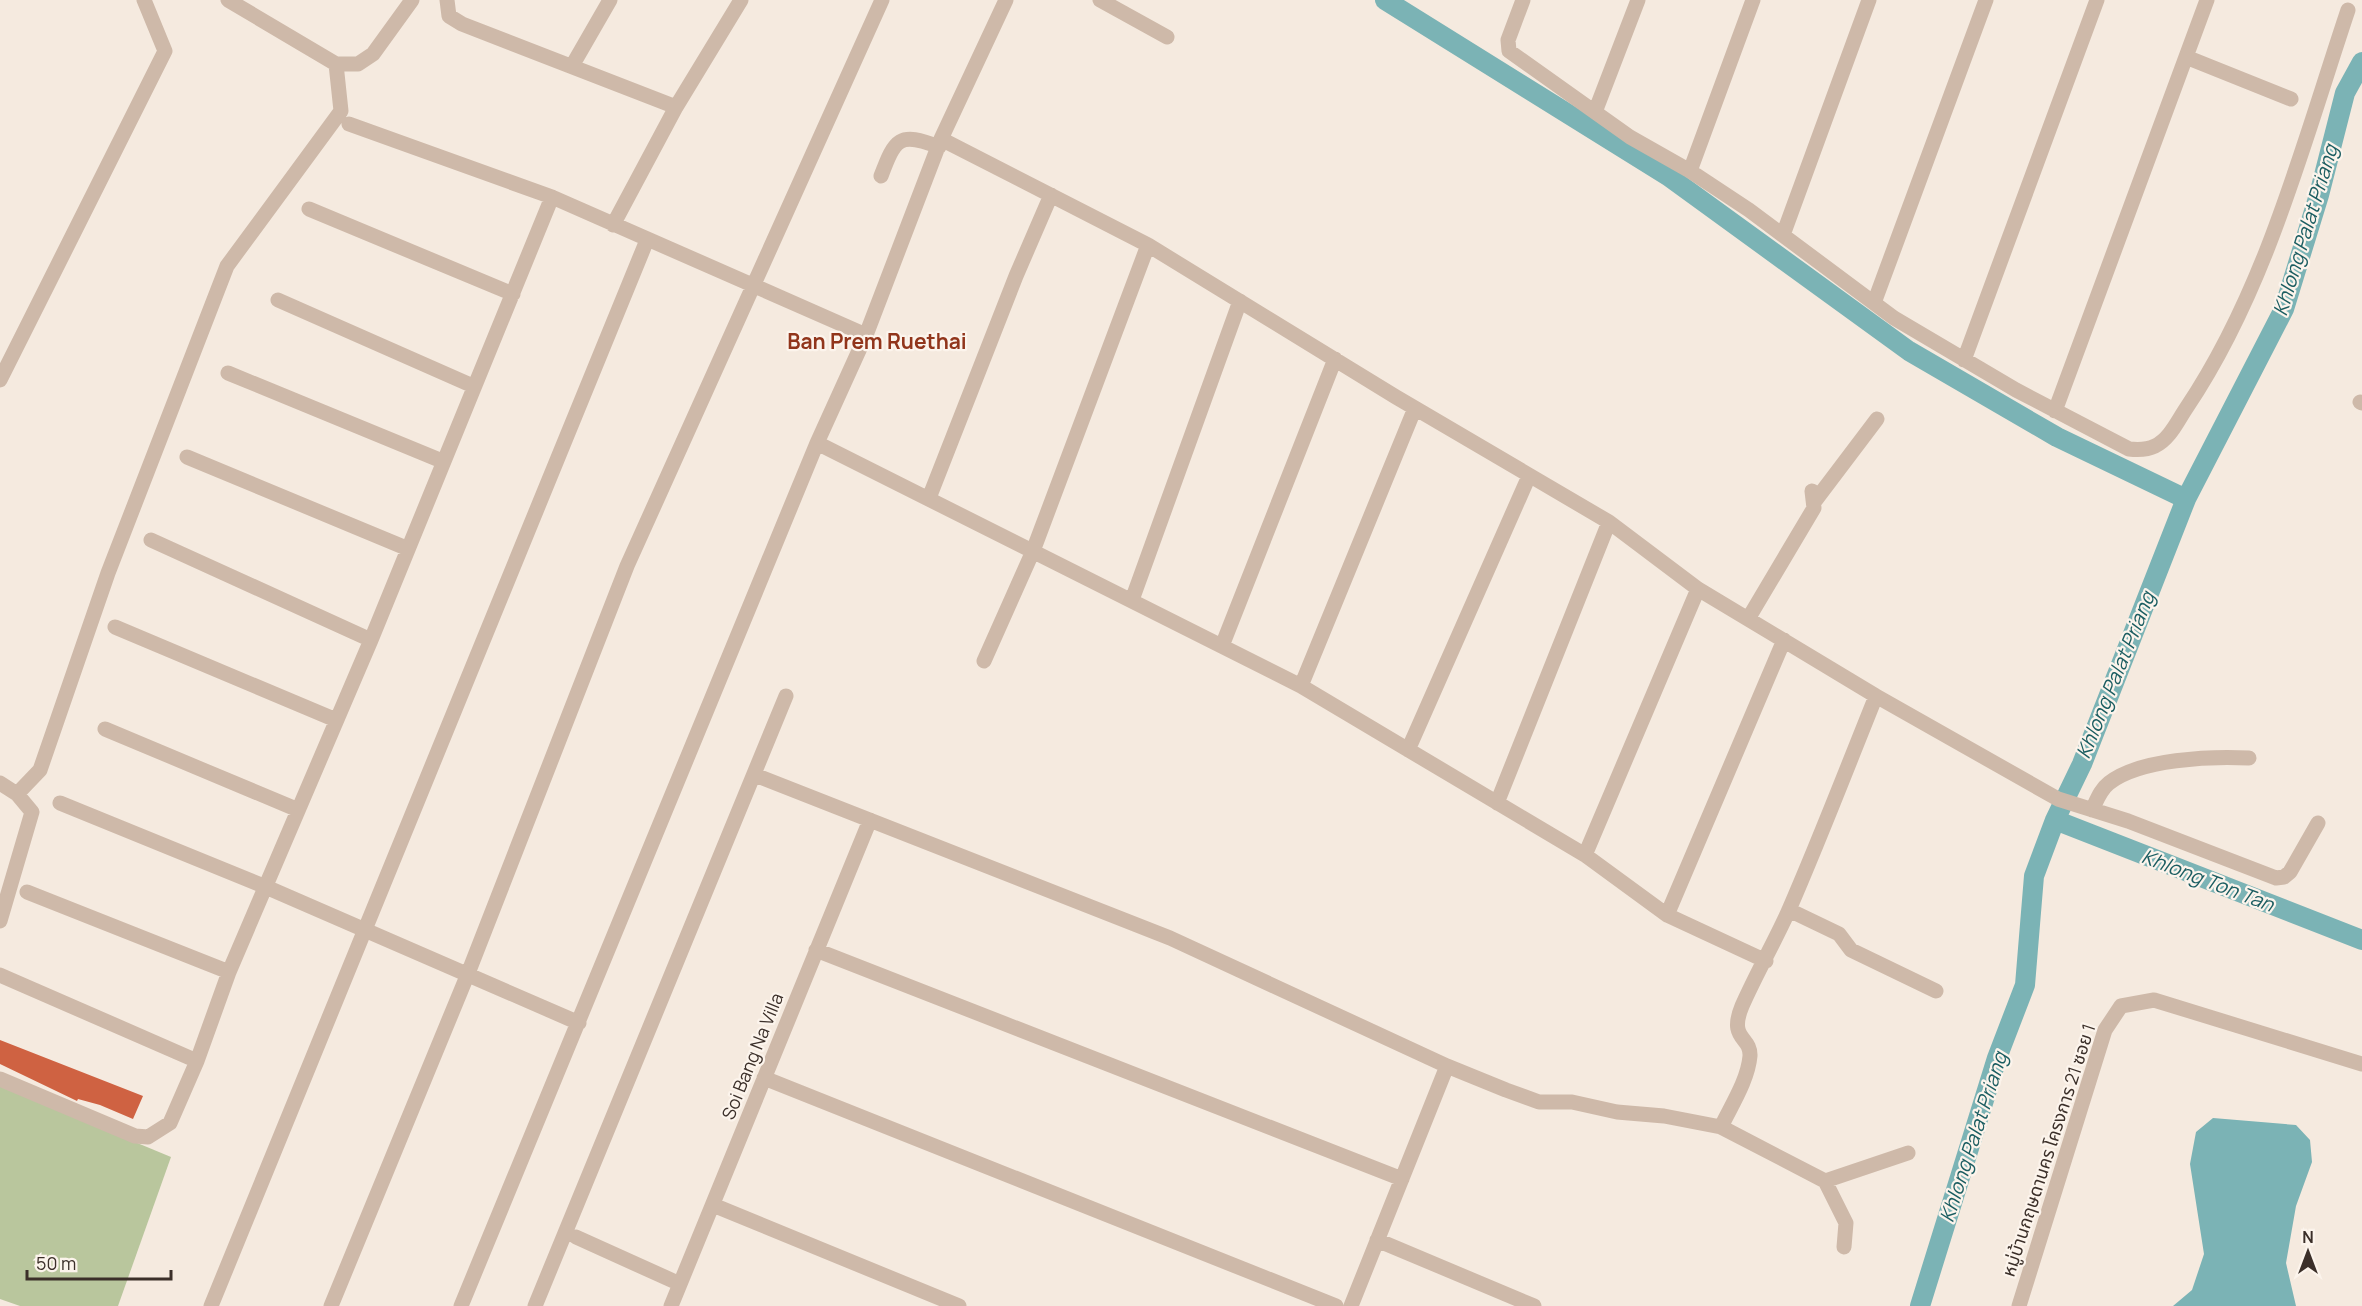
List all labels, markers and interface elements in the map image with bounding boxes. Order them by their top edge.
water label: Khlong Palat Priang [2266,139,2344,319]
district label: Ban Prem Ruethai [787,327,967,355]
water label: Khlong Palat Priang [2069,586,2162,762]
water label: Khlong Ton Tan [2138,842,2279,918]
street label: Soi Bang Na Villa [716,989,788,1123]
street label: หมู่บ้านกฤษดานคร โครงการ 21 ซอย 1 [1996,1020,2101,1280]
water label: Khlong Palat Priang [1933,1046,2014,1225]
north arrow [2278,1222,2338,1282]
text: N [2302,1226,2314,1248]
scale bar [27,1243,171,1281]
text: 50 m [36,1251,76,1275]

